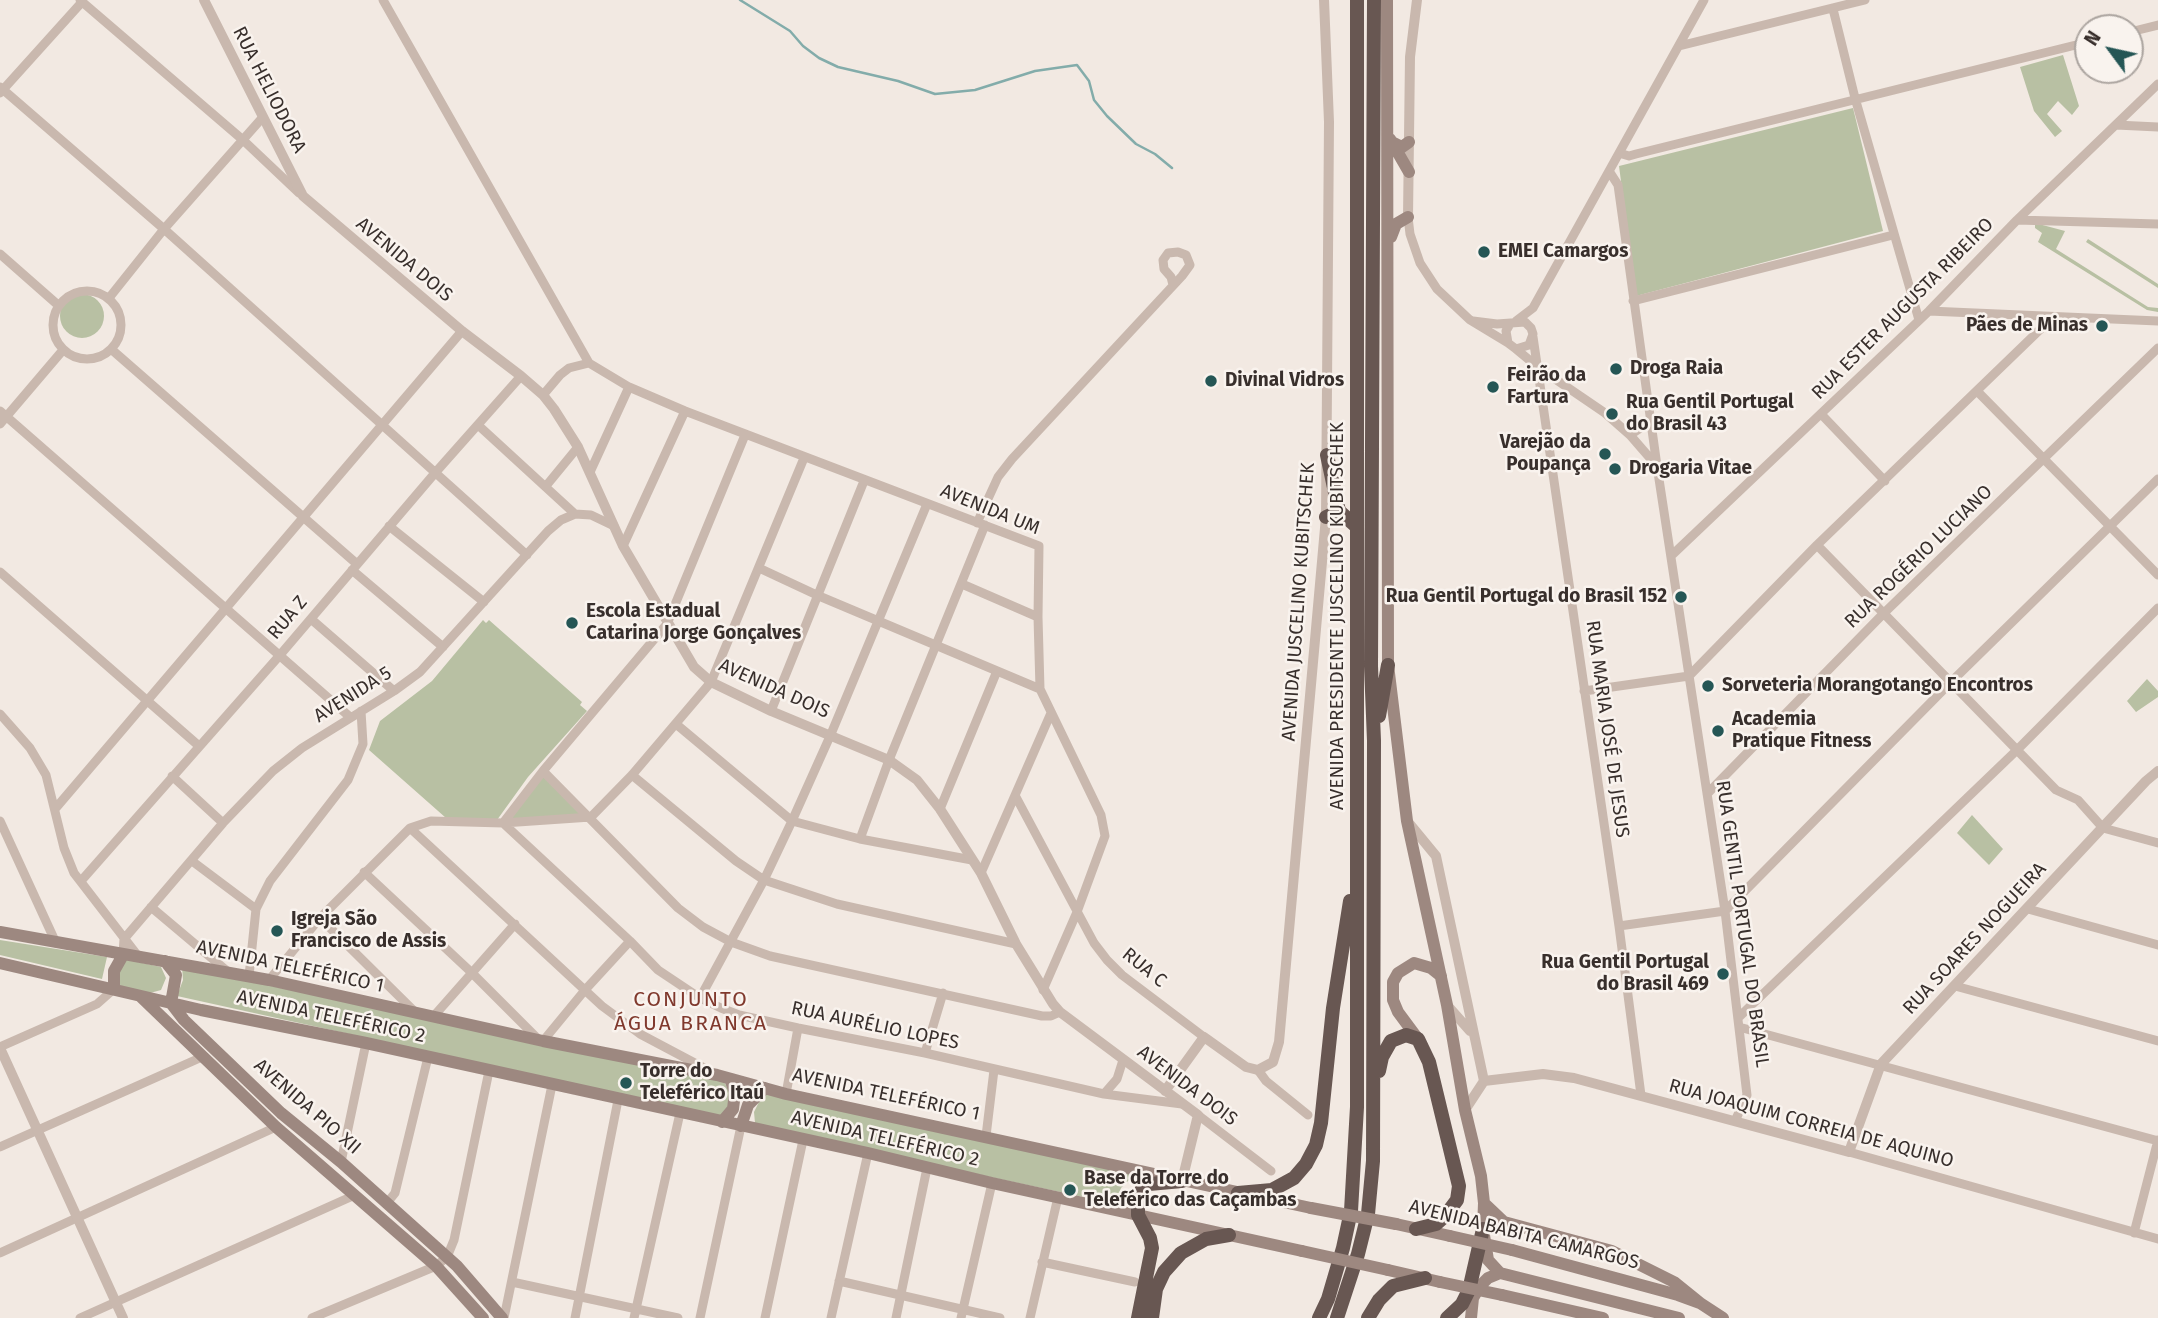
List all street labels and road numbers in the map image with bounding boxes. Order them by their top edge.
street label: RUA HELIODORA [227,23,311,157]
street label: AVENIDA DOIS [351,213,457,307]
street label: RUA ESTER AUGUSTA RIBEIRO [1807,213,1999,405]
street label: AVENIDA PRESIDENTE JUSCELINO KUBITSCHEK [1327,422,1349,810]
street label: AVENIDA JUSCELINO KUBITSCHEK [1278,462,1320,742]
street label: AVENIDA UM [937,480,1043,540]
street label: RUA ROGÉRIO LUCIANO [1840,481,1998,633]
street label: RUA Z [263,592,313,644]
street label: RUA MARIA JOSÉ DE JESUS [1580,619,1634,839]
street label: AVENIDA DOIS [715,654,833,724]
street label: AVENIDA 5 [310,662,396,728]
street label: RUA GENTIL PORTUGAL DO BRASIL [1711,779,1773,1069]
street label: RUA SOARES NOGUEIRA [1899,858,2051,1020]
street label: AVENIDA TELEFÉRICO 1 [194,936,386,998]
street label: RUA C [1117,943,1171,993]
street label: AVENIDA TELEFÉRICO 2 [235,986,427,1048]
street label: RUA AURÉLIO LOPES [789,997,961,1055]
street label: AVENIDA DOIS [1133,1041,1241,1131]
street label: AVENIDA PIO XII [249,1054,365,1160]
street label: AVENIDA TELEFÉRICO 1 [790,1064,982,1126]
street label: RUA JOAQUIM CORREIA DE AQUINO [1666,1075,1956,1173]
street label: AVENIDA TELEFÉRICO 2 [789,1106,981,1172]
street label: AVENIDA BABITA CAMARGOS [1407,1195,1641,1275]

